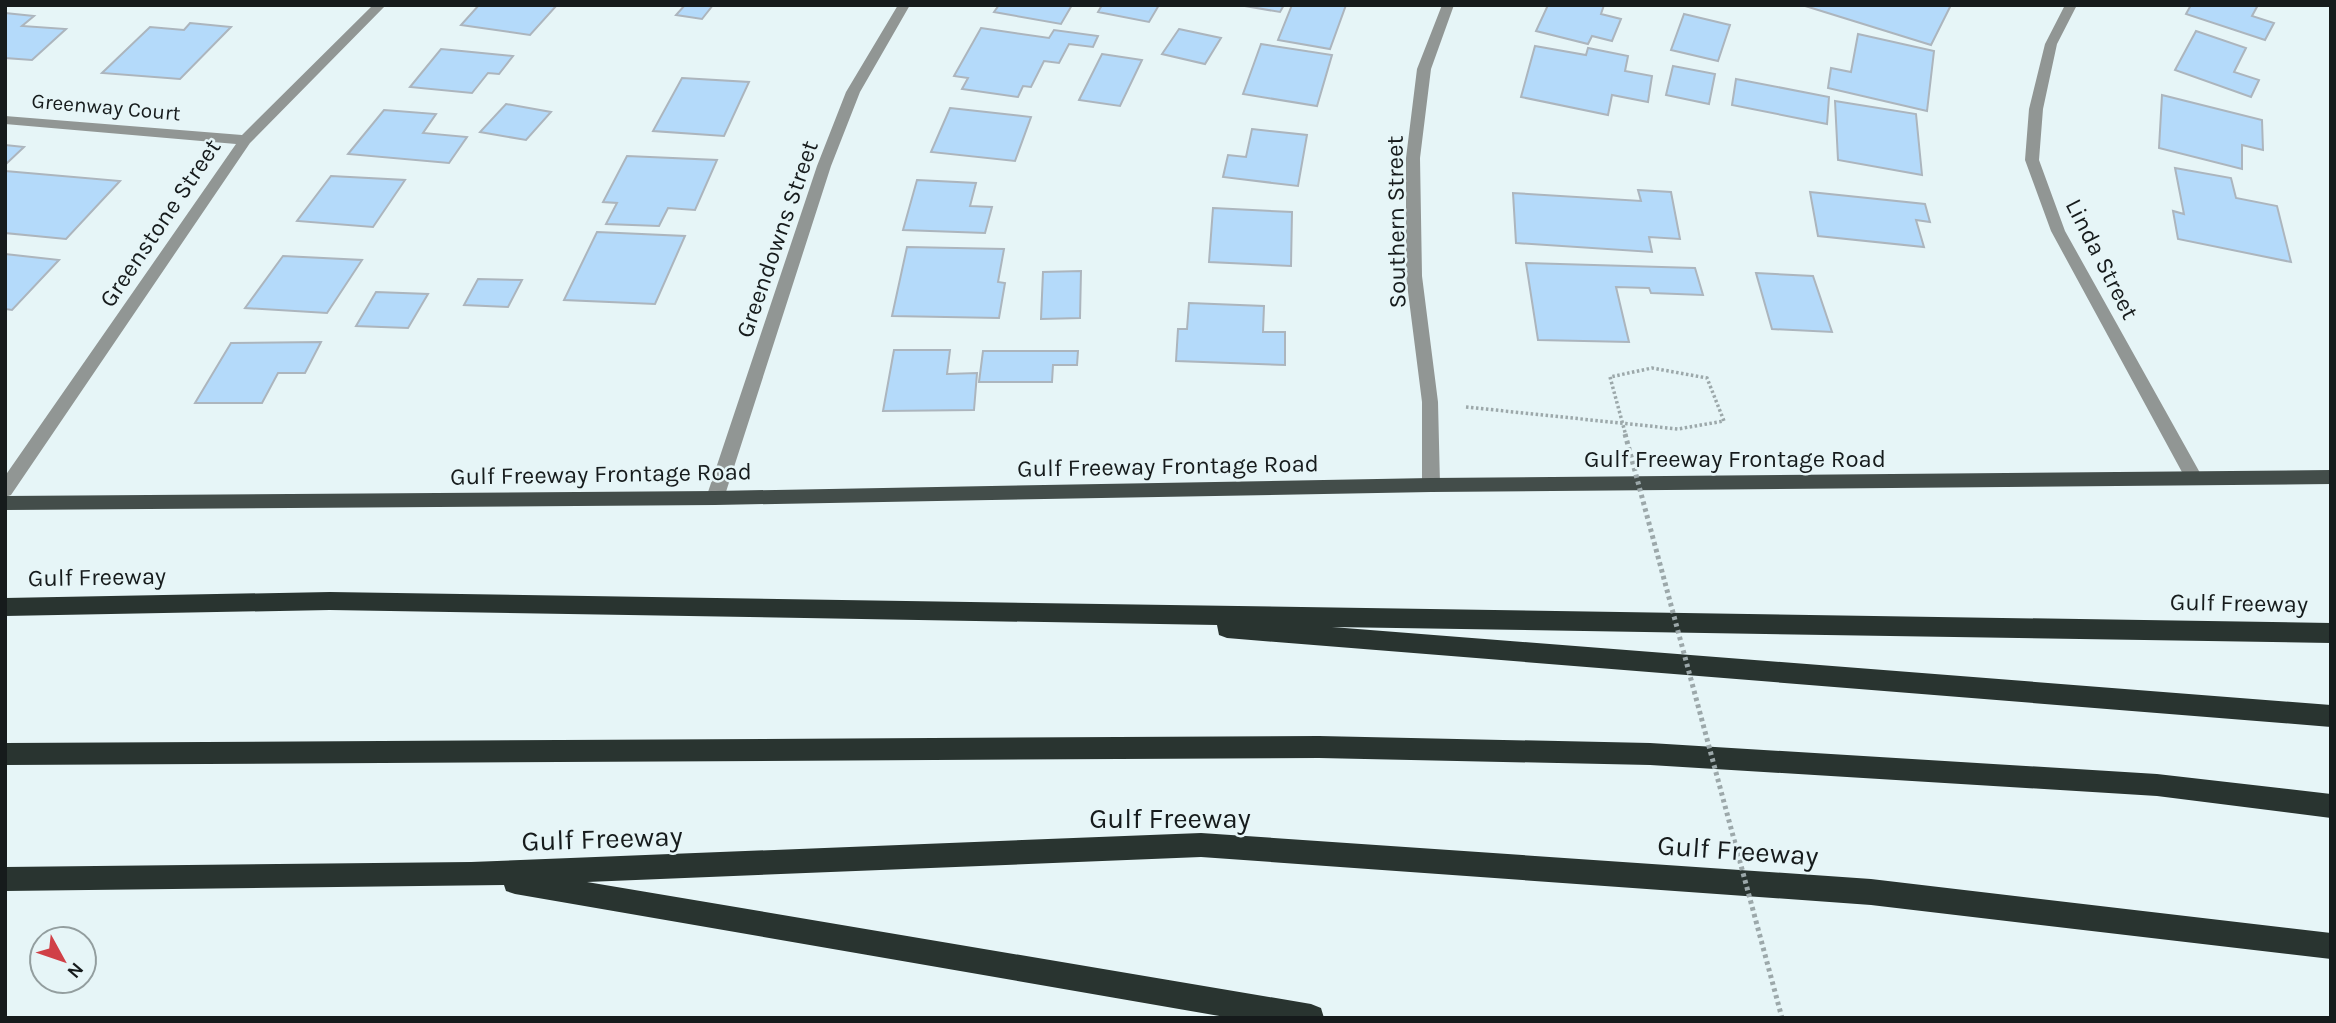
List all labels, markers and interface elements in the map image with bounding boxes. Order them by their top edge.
street label: Greenway Court [31,89,182,125]
street label: Greenstone Street [93,134,227,312]
street label: Southern Street [1380,135,1412,309]
street label: Greendowns Street [730,137,824,341]
street label: Linda Street [2060,194,2144,324]
street label: Gulf Freeway Frontage Road [1584,445,1886,473]
street label: Gulf Freeway Frontage Road [1017,449,1319,483]
street label: Gulf Freeway Frontage Road [450,457,752,491]
street label: Gulf Freeway [28,562,166,592]
street label: Gulf Freeway [2170,588,2308,618]
street label: Gulf Freeway [1089,802,1251,835]
street label: Gulf Freeway [521,819,683,858]
street label: Gulf Freeway [1656,828,1820,873]
north arrow [28,925,98,995]
text: N [62,958,88,983]

